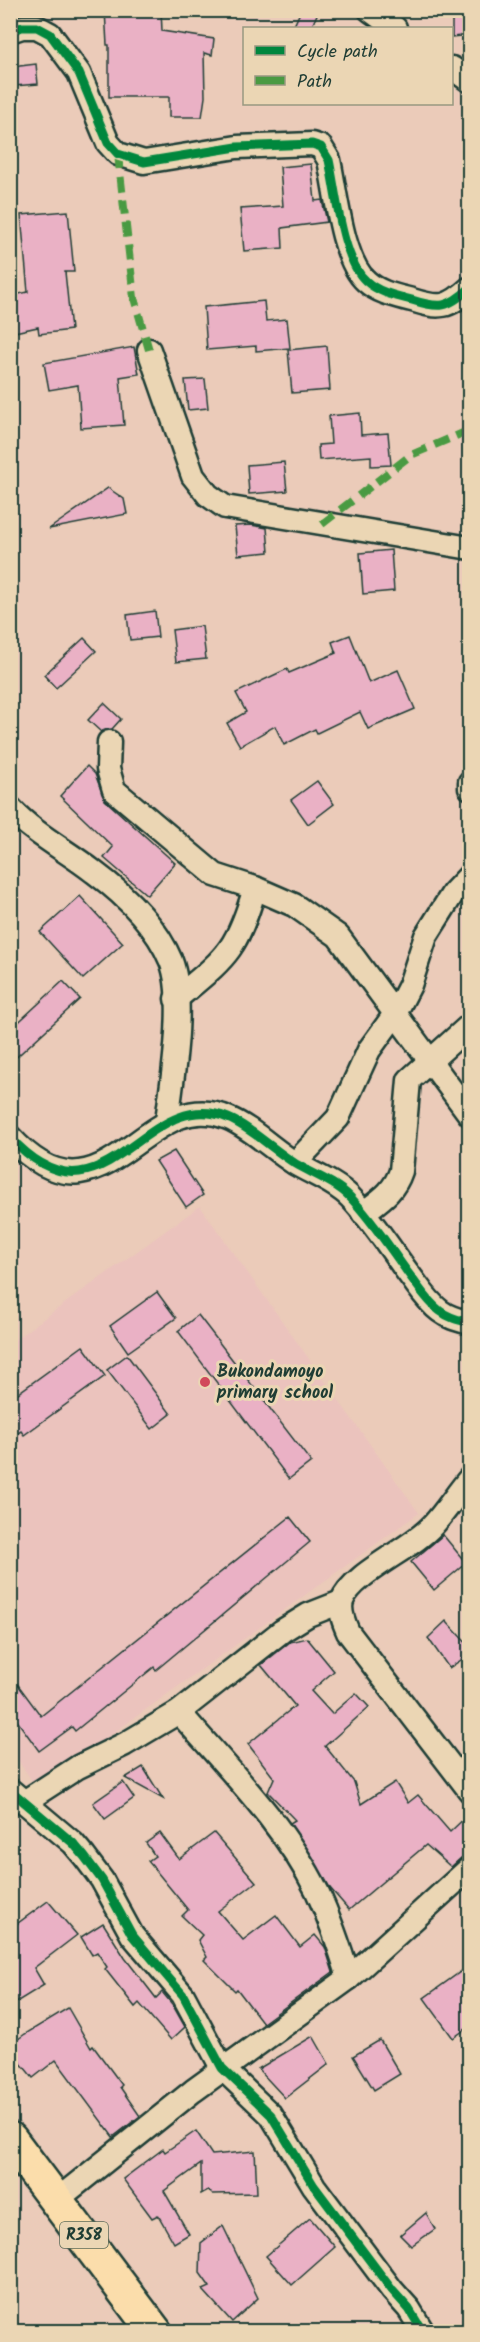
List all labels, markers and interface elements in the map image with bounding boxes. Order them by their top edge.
legend [243,27,453,105]
text: Cycle path [297,38,378,67]
text: Path [297,68,332,97]
place label: Bukondamoyo primary school [216,1358,333,1408]
marker: Bukondamoyo primary school [198,1375,212,1389]
road number: R358 [60,2222,108,2248]

